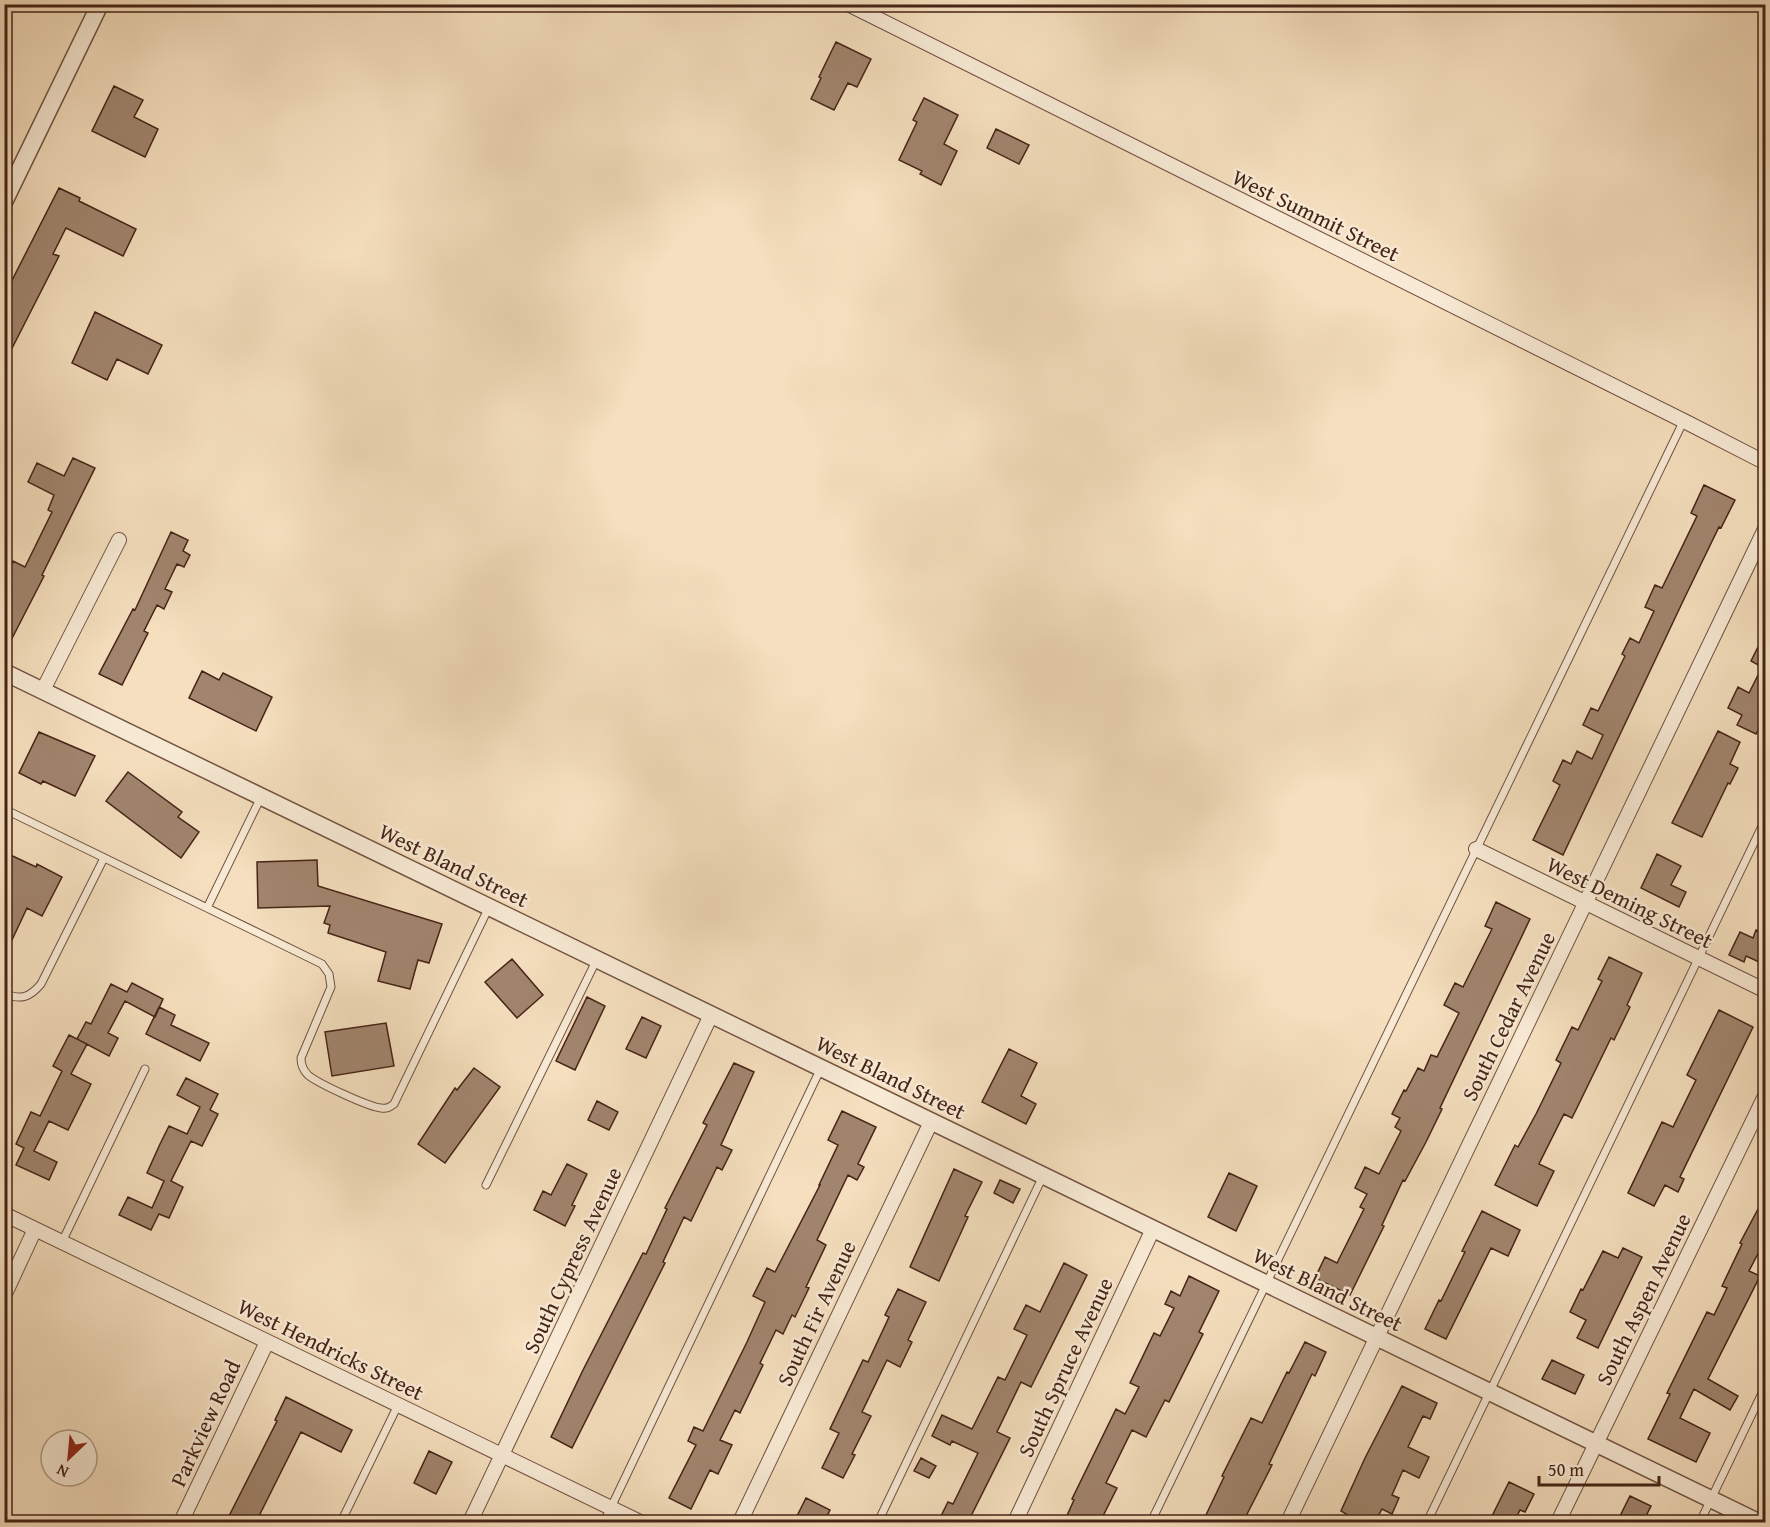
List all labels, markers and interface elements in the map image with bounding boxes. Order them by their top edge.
street label: West Summit Street [1227,161,1405,269]
street label: West Bland Street [374,815,535,915]
street label: West Deming Street [1542,848,1719,956]
street label: South Cedar Avenue [1453,926,1563,1106]
street label: West Bland Street [811,1027,972,1127]
street label: South Cypress Avenue [515,1161,629,1359]
street label: South Aspen Avenue [1587,1208,1699,1390]
street label: South Fir Avenue [768,1235,864,1391]
street label: West Bland Street [1248,1239,1409,1339]
street label: South Spruce Avenue [1009,1272,1121,1462]
street label: West Hendricks Street [232,1290,430,1408]
street label: Parkview Road [162,1354,248,1492]
north arrow [39,1428,99,1488]
scale bar [1539,1449,1659,1487]
text: 50 m [1548,1456,1584,1483]
text: N [52,1458,72,1485]

